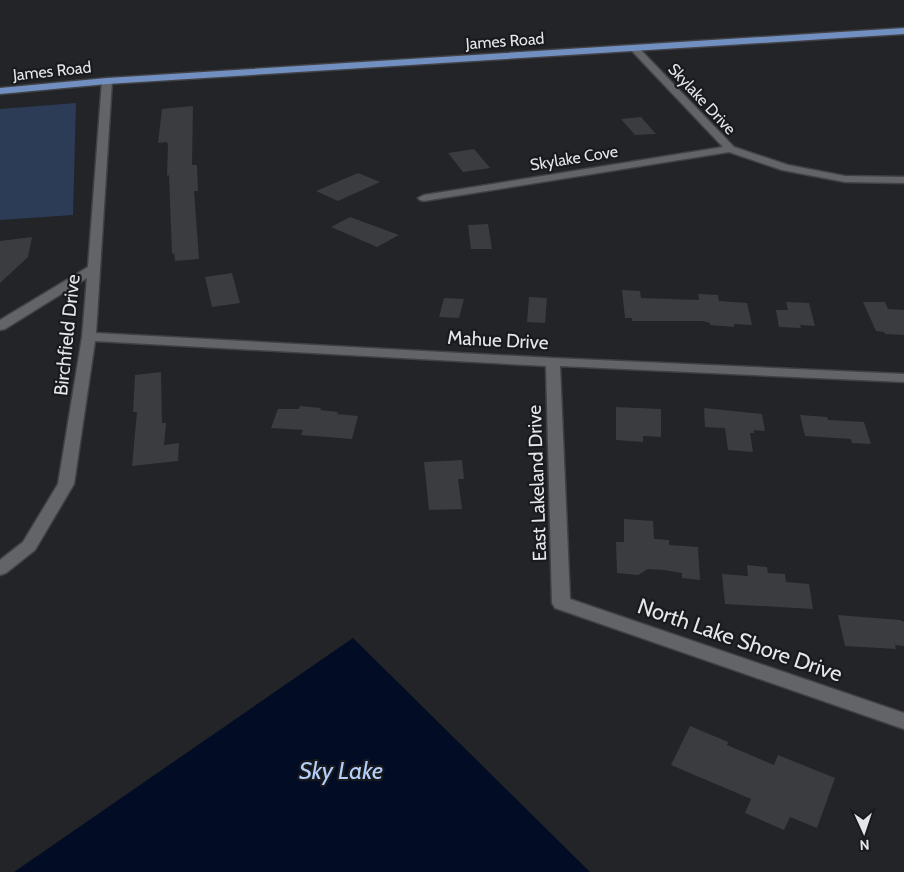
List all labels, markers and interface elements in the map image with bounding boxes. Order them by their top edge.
street label: James Road [464,29,545,53]
street label: James Road [11,57,92,85]
street label: Skylake Drive [664,59,740,139]
street label: Skylake Cove [529,142,619,174]
street label: Birchfield Drive [49,273,85,397]
street label: Mahue Drive [447,326,549,354]
street label: East Lakeland Drive [523,404,551,562]
street label: North Lake Shore Drive [634,592,846,688]
water label: Sky Lake [299,756,383,785]
north arrow [839,807,889,857]
text: N [859,836,870,854]

